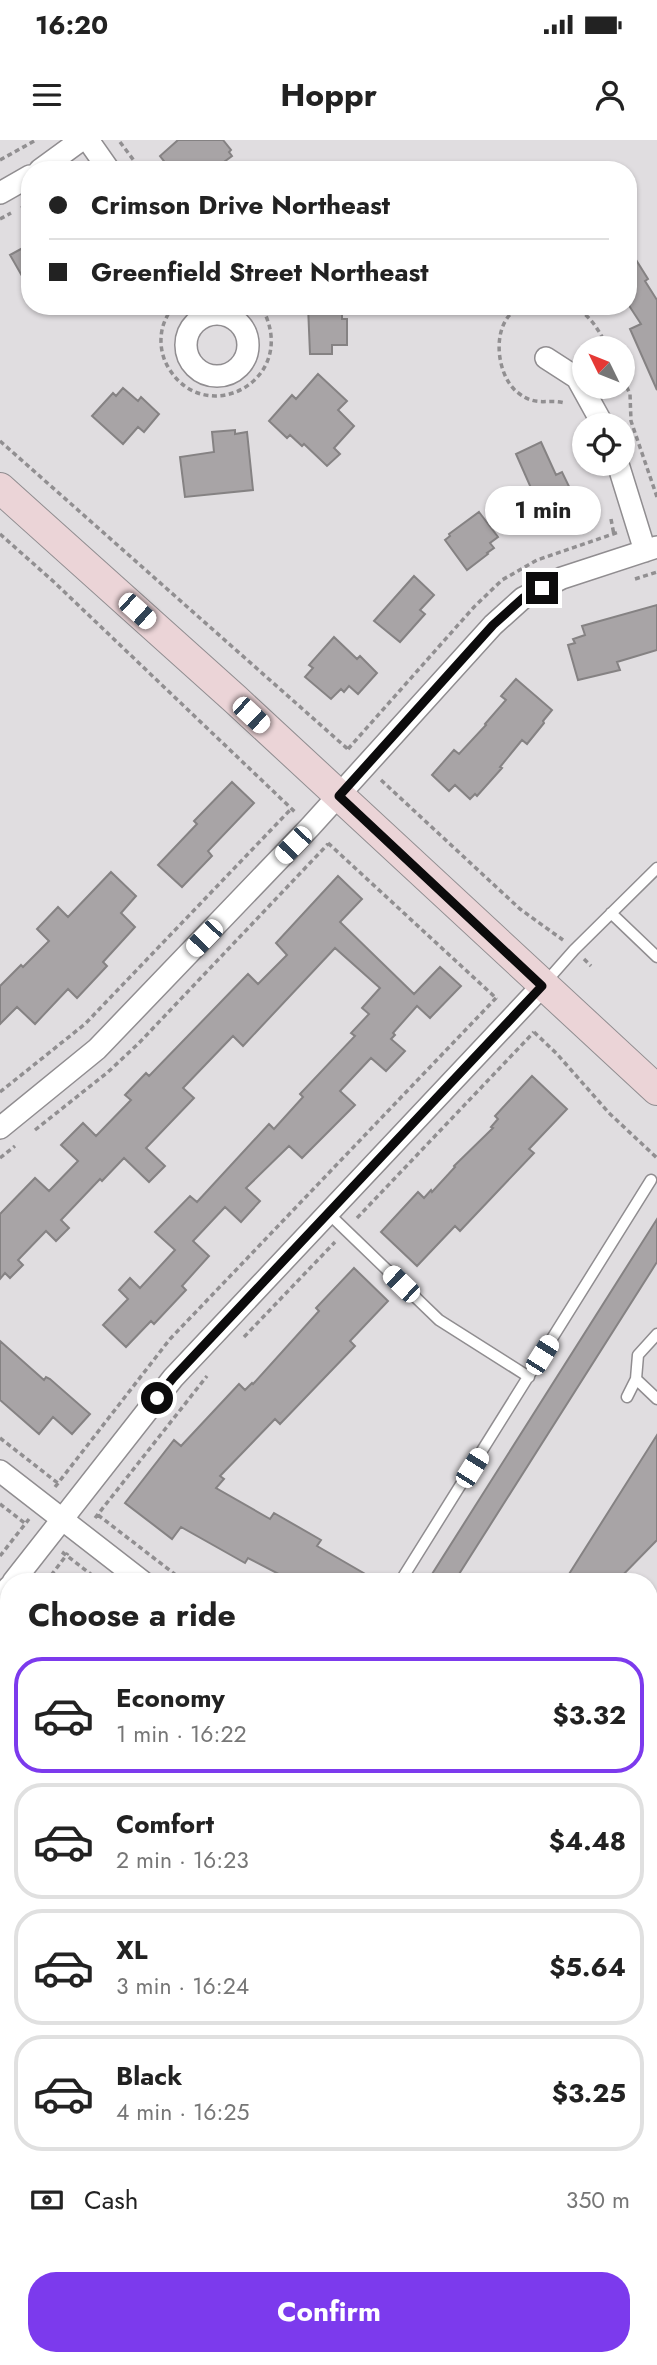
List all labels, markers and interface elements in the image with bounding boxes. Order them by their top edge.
text: 16:20 [35,6,108,44]
text: Hoppr [280,72,377,118]
icon: menu [28,76,66,114]
icon: person [591,76,629,114]
text: Crimson Drive Northeast [91,186,390,224]
text: Greenfield Street Northeast [91,253,429,291]
north arrow [572,336,635,399]
map controls [572,336,635,476]
button: locate [572,413,635,476]
callout: 1 min [484,486,600,536]
text: 1 min [514,493,572,527]
route end [526,572,558,604]
car [115,589,160,633]
car [229,693,274,737]
car [271,823,316,867]
car [182,916,227,960]
car [379,1262,424,1306]
car [522,1332,563,1378]
route start [141,1382,173,1414]
car [452,1445,493,1491]
text: Choose a ride [28,1592,236,1638]
text: Economy [116,1679,225,1717]
icon: car [32,1684,95,1747]
text: $3.32 [552,1696,626,1734]
text: 1 min · 16:22 [116,1717,247,1751]
text: Comfort [116,1805,214,1843]
icon: car [32,1810,95,1873]
text: $4.48 [549,1822,626,1860]
text: 2 min · 16:23 [116,1843,249,1877]
text: XL [116,1931,148,1969]
icon: car [32,1936,95,1999]
text: $5.64 [549,1948,626,1986]
text: 3 min · 16:24 [116,1969,249,2003]
text: Black [116,2057,182,2095]
icon: car [32,2062,95,2125]
text: $3.25 [552,2074,626,2112]
text: 4 min · 16:25 [116,2095,250,2129]
icon: cash [28,2181,66,2219]
text: Cash [84,2181,138,2219]
text: 350 m [566,2183,630,2217]
button: Confirm [28,2272,630,2352]

